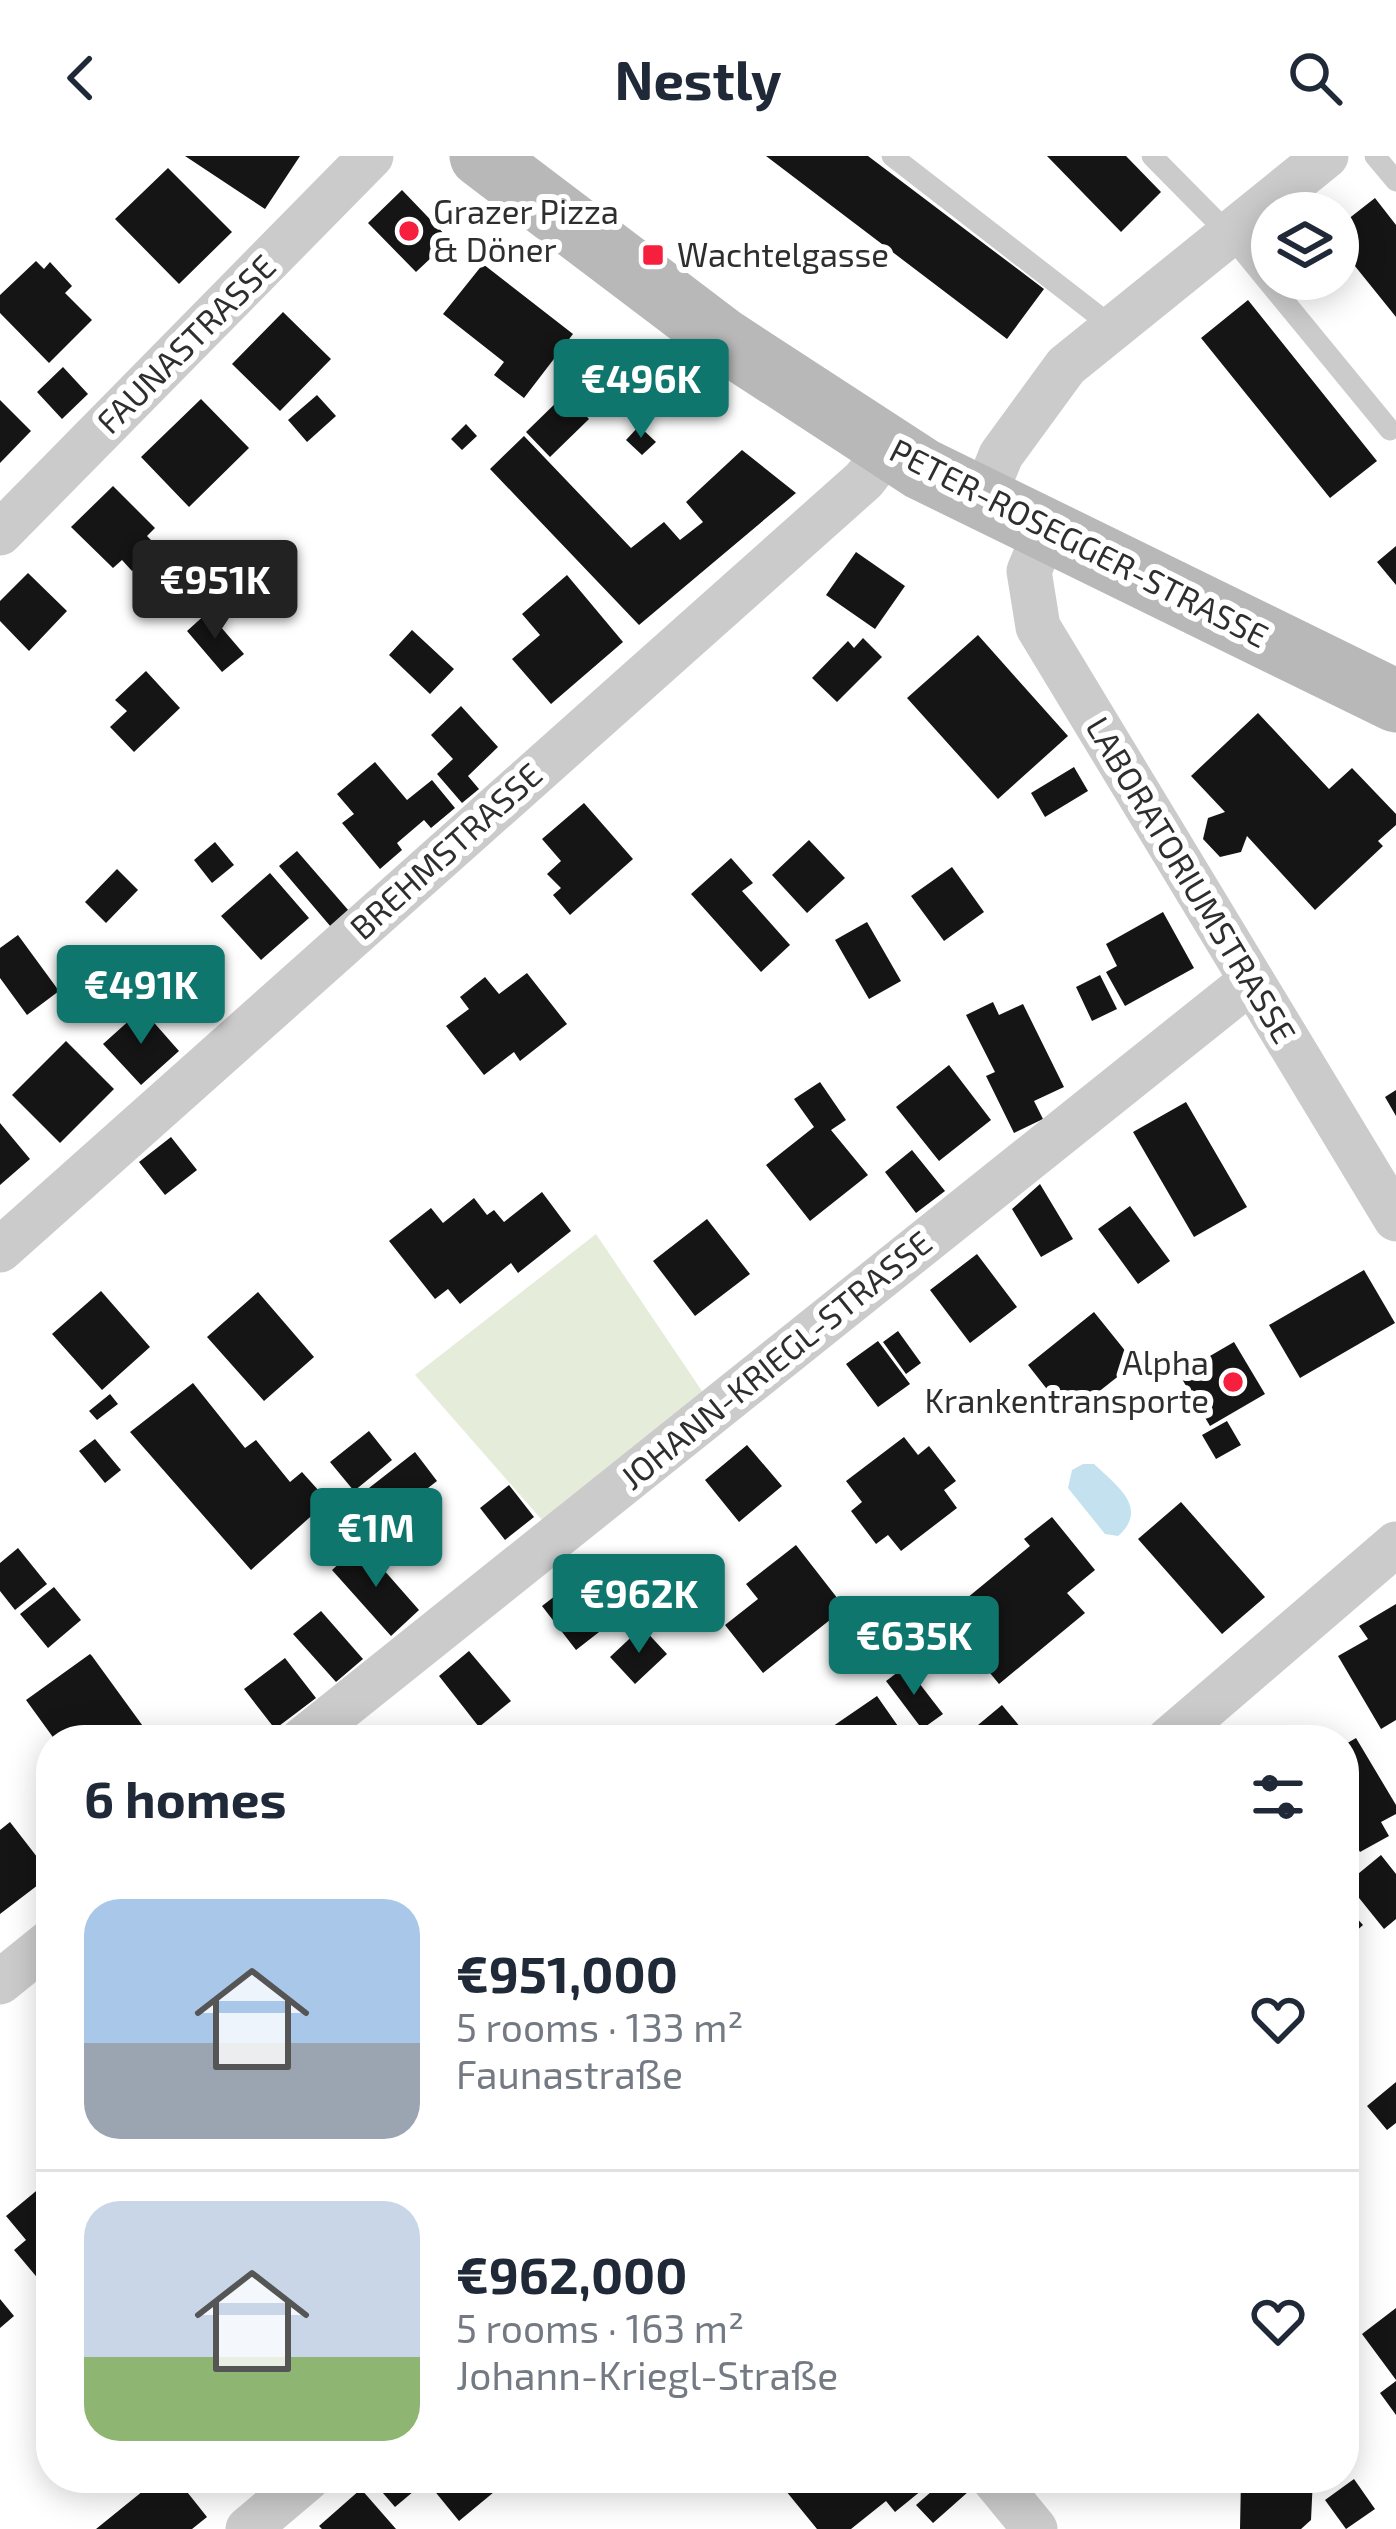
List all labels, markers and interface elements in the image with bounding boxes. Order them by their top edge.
icon: back [48,45,114,111]
icon: search [1282,45,1348,111]
text: Nestly [614,46,782,111]
place label: Grazer Pizza & Döner [433,191,619,269]
map controls [1251,192,1359,300]
button: layers [1251,192,1359,300]
marker: Grazer Pizza & Döner [396,218,422,244]
place label: Wachtelgasse [677,234,889,274]
marker: Wachtelgasse [640,242,666,268]
street label: FAUNASTRASSE [88,246,283,441]
pin: €496K [557,339,725,441]
text: €496K [581,354,701,401]
street label: PETER-ROSEGGER-STRASSE [884,429,1275,655]
pin: €951K [131,540,299,642]
text: €951K [159,555,271,602]
street label: LABORATORIUMSTRASSE [1078,709,1305,1050]
street label: BREHMSTRASSE [341,754,550,947]
pin: €491K [57,945,225,1047]
text: €491K [84,960,198,1007]
street label: JOHANN-KRIEGL-STRASSE [612,1221,939,1497]
place label: Alpha Krankentransporte [925,1342,1209,1420]
marker: Alpha Krankentransporte [1220,1369,1246,1395]
pin: €1M [318,1488,434,1590]
text: €1M [337,1503,415,1550]
pin: €962K [555,1554,723,1656]
text: €962K [580,1569,698,1616]
pin: €635K [830,1596,998,1698]
text: €635K [856,1611,972,1658]
icon: filters [1245,1764,1311,1830]
text: 6 homes [84,1767,287,1828]
text: €951,000 [456,1942,678,2003]
icon: home [180,1947,324,2091]
icon: heart [1245,1986,1311,2052]
text: 5 rooms · 133 m² [456,2003,744,2050]
text: Faunastraße [456,2050,683,2097]
text: €962,000 [456,2243,687,2304]
icon: home [180,2249,324,2393]
icon: heart [1245,2288,1311,2354]
text: 5 rooms · 163 m² [456,2304,744,2351]
text: Johann-Kriegl-Straße [456,2351,838,2398]

